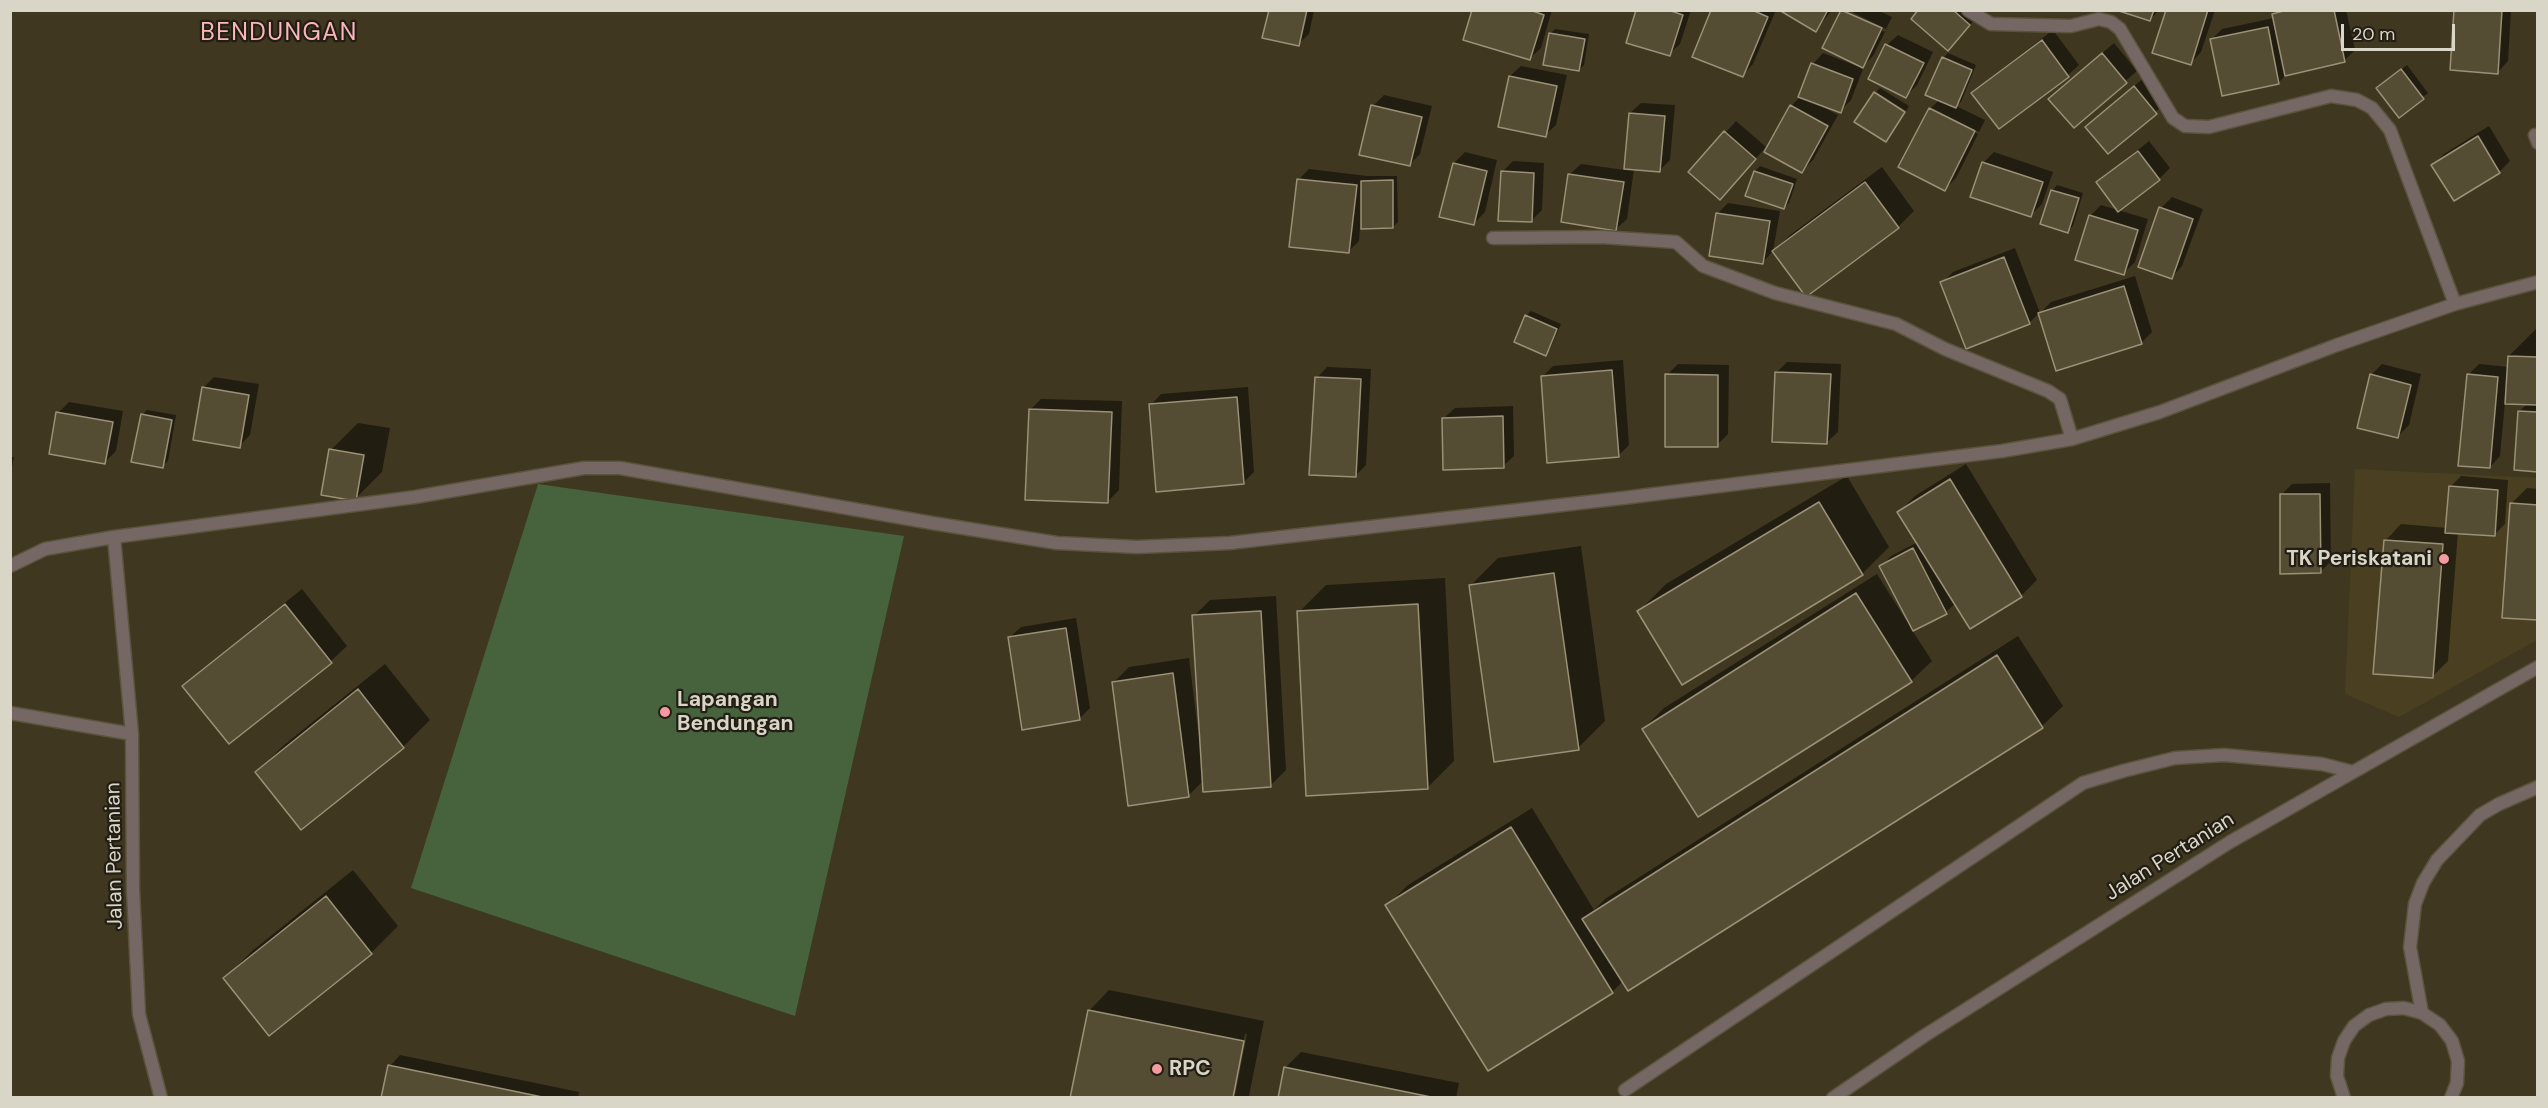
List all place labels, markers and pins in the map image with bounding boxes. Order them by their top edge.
place label: TK Periskatani [2286,546,2432,572]
marker: TK Periskatani [2437,552,2451,566]
place label: Lapangan Bendungan [677,687,793,737]
marker: Lapangan Bendungan [658,705,672,719]
place label: RPC [1169,1056,1211,1082]
marker: RPC [1150,1062,1164,1076]

